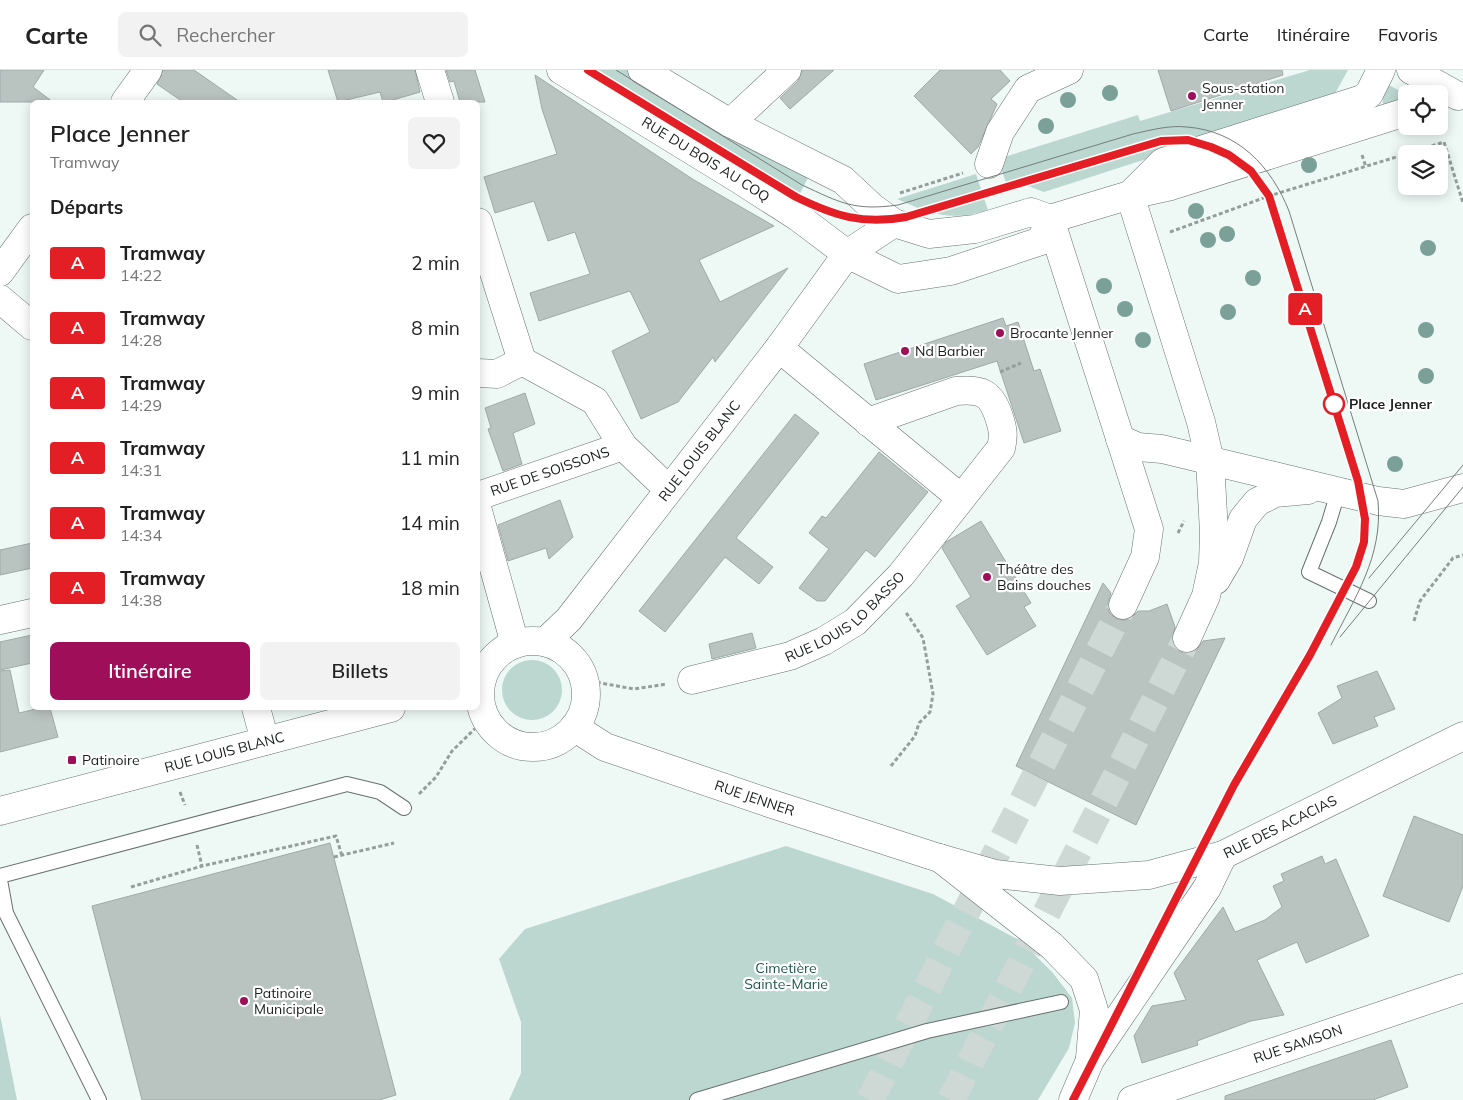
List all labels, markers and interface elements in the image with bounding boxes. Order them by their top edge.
search box [118,12,468,57]
text: Carte [25,20,88,50]
icon: search [136,21,164,49]
text: Rechercher [176,23,275,47]
text: Carte [1203,23,1249,46]
text: Itinéraire [1277,23,1350,46]
text: Favoris [1378,23,1438,46]
place label: Sous-station Jenner [1202,79,1284,113]
map controls [1398,85,1448,195]
button: locate [1398,85,1448,135]
marker: Sous-station Jenner [1186,90,1198,102]
street label: RUE DU BOIS AU COQ [638,113,773,206]
button: heart [408,117,460,169]
text: Place Jenner [50,118,190,148]
button: layers [1398,145,1448,195]
text: Tramway [50,152,120,172]
text: Départs [50,195,123,219]
text: Tramway [120,241,205,265]
text: A [71,251,84,274]
text: 2 min [411,251,460,275]
text: 14:22 [120,265,162,285]
line badge: A [1289,293,1321,325]
text: A [1298,297,1312,320]
text: Tramway [120,306,205,330]
text: A [71,316,84,339]
text: 8 min [411,316,460,340]
place label: Brocante Jenner [1010,324,1114,342]
marker: Brocante Jenner [994,327,1006,339]
text: 14:28 [120,330,162,350]
place label: Nd Barbier [915,342,986,360]
marker: Nd Barbier [899,345,911,357]
text: Tramway [120,371,205,395]
text: A [71,381,84,404]
text: 9 min [411,381,460,405]
marker: Place Jenner [1323,393,1345,415]
text: 14:29 [120,395,162,415]
place label: Place Jenner [1349,395,1432,413]
street label: RUE LOUIS BLANC [654,397,744,505]
text: Tramway [120,436,205,460]
street label: RUE DE SOISSONS [488,442,612,500]
text: A [71,446,84,469]
text: 11 min [400,446,460,470]
text: 14:31 [120,460,162,480]
text: Tramway [120,501,205,525]
text: A [71,511,84,534]
text: 14 min [400,511,460,535]
text: 14:34 [120,525,162,545]
place label: Théâtre des Bains douches [997,560,1091,594]
text: Tramway [120,566,205,590]
street label: RUE LOUIS LO BASSO [782,568,909,666]
marker: Théâtre des Bains douches [981,571,993,583]
text: A [71,576,84,599]
text: 18 min [400,576,460,600]
text: 14:38 [120,590,162,610]
button: Itinéraire [50,642,250,700]
button: Billets [260,642,460,700]
street label: RUE LOUIS BLANC [162,727,286,776]
place label: Patinoire [82,751,140,769]
marker: Patinoire [66,754,78,766]
street label: RUE JENNER [712,776,797,820]
street label: RUE DES ACACIAS [1220,791,1340,862]
park label: Cimetière Sainte-Marie [744,959,828,993]
place label: Patinoire Municipale [254,984,324,1018]
marker: Patinoire Municipale [238,995,250,1007]
street label: RUE SAMSON [1251,1021,1345,1067]

